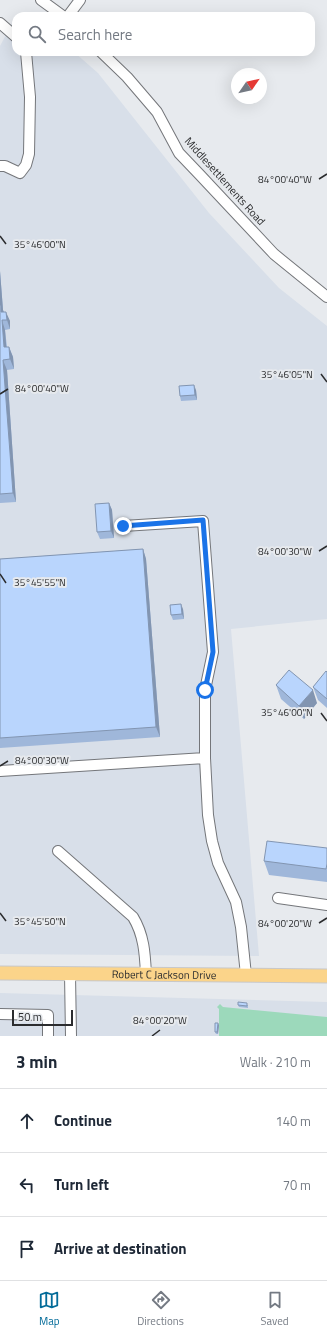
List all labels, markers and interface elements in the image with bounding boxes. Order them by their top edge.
search box [12,12,315,56]
icon: search [26,23,48,45]
text: Search here [58,23,132,46]
north arrow [231,68,267,104]
street label: Middlesettlements Road [181,133,269,229]
text: 84°00'40"W [258,172,312,187]
text: 35°46'00"N [14,237,66,252]
text: 35°46'05"N [261,367,313,382]
text: 84°00'40"W [15,381,69,396]
route end [114,517,132,535]
text: 84°00'30"W [258,544,312,559]
text: 35°45'55"N [14,575,66,590]
route start [196,681,214,699]
text: 35°46'00"N [261,705,313,720]
text: 84°00'30"W [15,753,69,768]
text: 35°45'50"N [14,914,66,929]
text: 84°00'20"W [258,916,312,931]
street label: Robert C Jackson Drive [112,966,217,983]
scale bar [12,1008,73,1027]
text: 50 m [18,1009,42,1025]
text: 84°00'20"W [133,1013,187,1028]
text: 3 min [16,1049,57,1075]
text: Walk · 210 m [240,1052,311,1072]
text: Continue [54,1109,112,1132]
icon: ahead [16,1110,38,1132]
text: 140 m [275,1111,311,1131]
text: Turn left [54,1173,109,1196]
icon: left [16,1174,38,1196]
text: 70 m [283,1175,311,1195]
text: Arrive at destination [54,1237,187,1260]
icon: arrive [16,1238,38,1260]
tab: Map [38,1289,60,1329]
tab: Directions [137,1289,184,1329]
tab: Saved [261,1289,289,1329]

